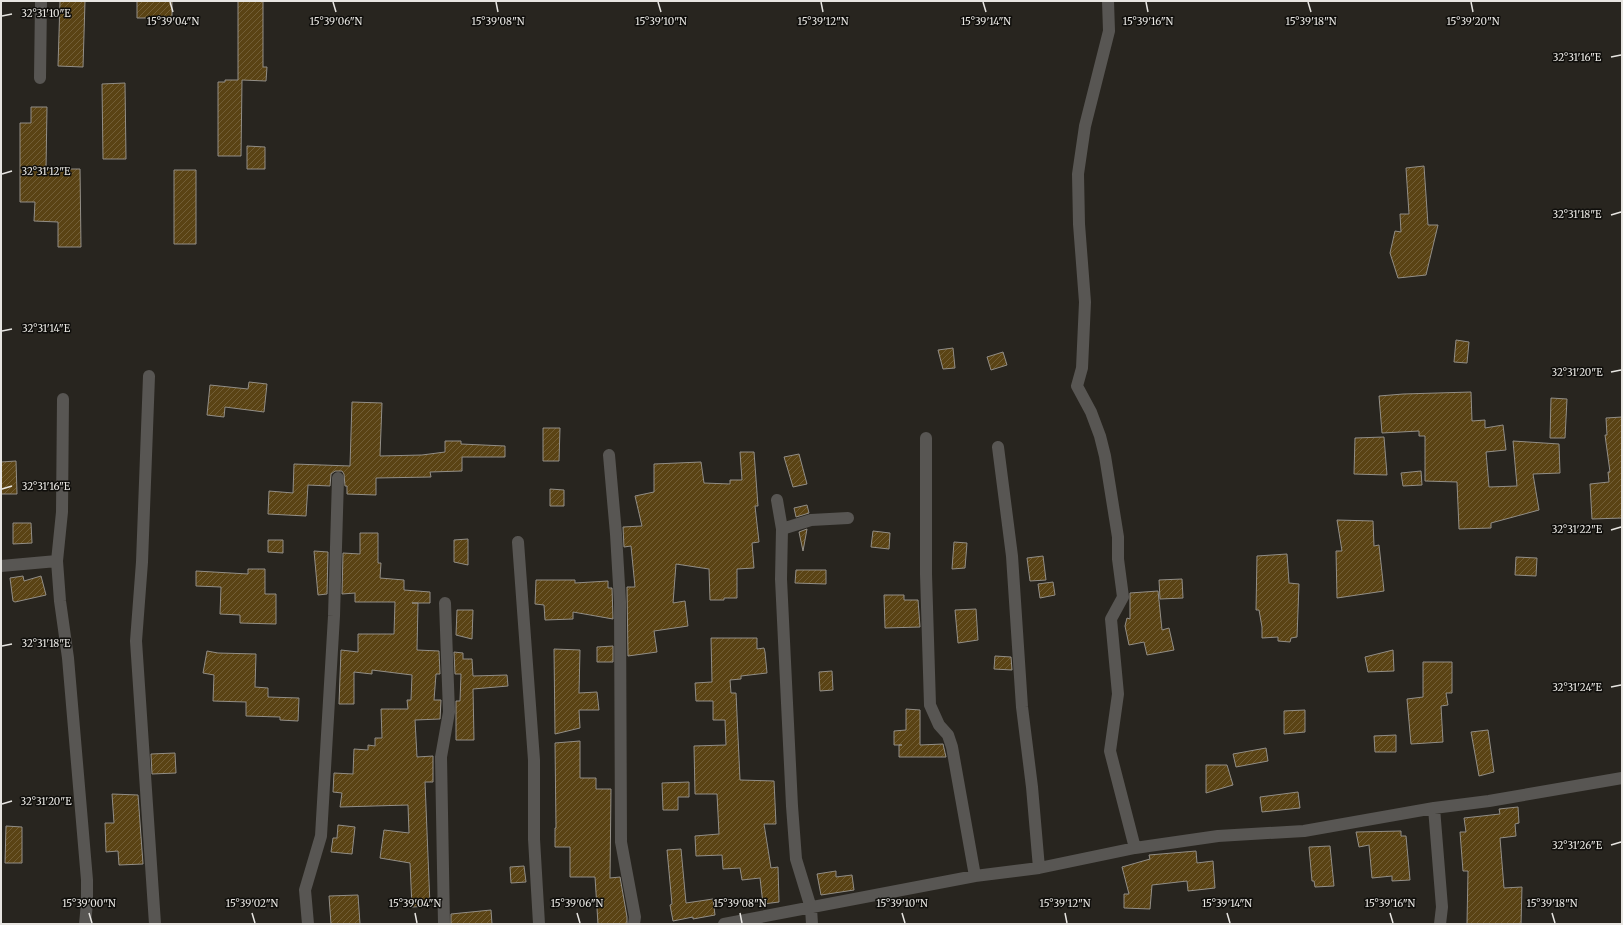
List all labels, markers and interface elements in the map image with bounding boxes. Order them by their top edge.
text: 32°31'10"E [21,7,71,20]
text: 15°39'04"N [147,15,199,28]
text: 15°39'06"N [310,15,363,28]
text: 15°39'08"N [471,15,525,28]
text: 15°39'10"N [635,15,687,28]
text: 15°39'12"N [797,15,849,28]
text: 15°39'14"N [961,15,1011,28]
text: 15°39'16"N [1123,15,1174,28]
text: 15°39'18"N [1285,15,1337,28]
text: 15°39'20"N [1446,15,1500,28]
text: 32°31'16"E [1553,51,1602,64]
text: 32°31'12"E [22,165,71,178]
text: 32°31'18"E [1553,208,1602,221]
text: 32°31'14"E [22,322,71,335]
text: 32°31'20"E [1552,366,1603,379]
text: 32°31'16"E [22,480,71,493]
text: 32°31'22"E [1552,523,1603,536]
text: 32°31'18"E [22,637,71,650]
text: 32°31'24"E [1552,681,1602,694]
text: 32°31'20"E [21,795,72,808]
text: 32°31'26"E [1552,839,1603,852]
text: 15°39'00"N [62,897,116,910]
text: 15°39'02"N [226,897,279,910]
text: 15°39'04"N [389,897,441,910]
text: 15°39'06"N [551,897,604,910]
text: 15°39'08"N [713,897,767,910]
text: 15°39'10"N [876,897,928,910]
text: 15°39'12"N [1039,897,1091,910]
text: 15°39'14"N [1202,897,1252,910]
text: 15°39'16"N [1365,897,1416,910]
text: 15°39'18"N [1526,897,1578,910]

